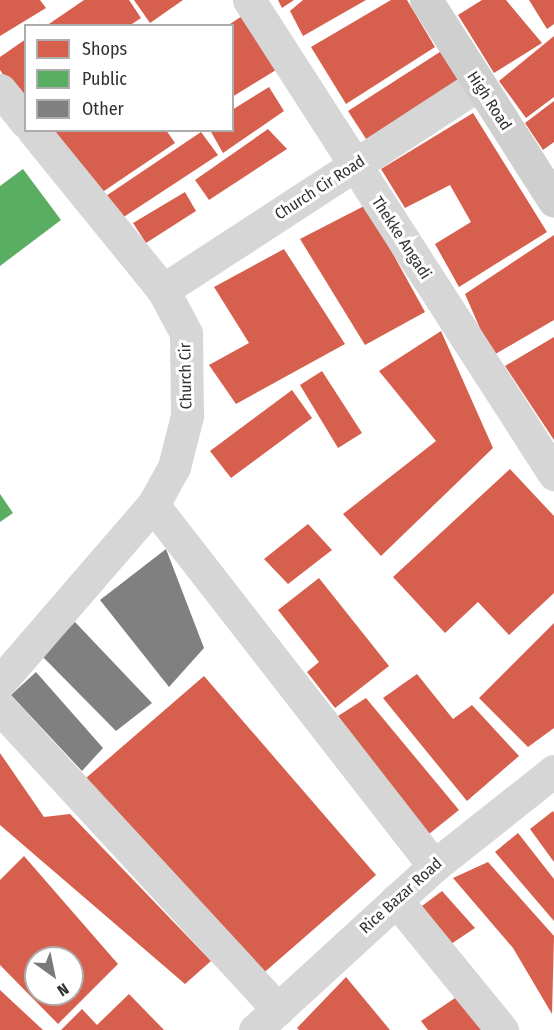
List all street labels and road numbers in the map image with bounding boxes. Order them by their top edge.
street label: High Road [463,68,515,134]
street label: Church Cir Road [271,152,369,224]
street label: Thekke Angadi [367,193,435,283]
street label: Church Cir [176,342,196,410]
street label: Rice Bazar Road [356,854,446,938]

